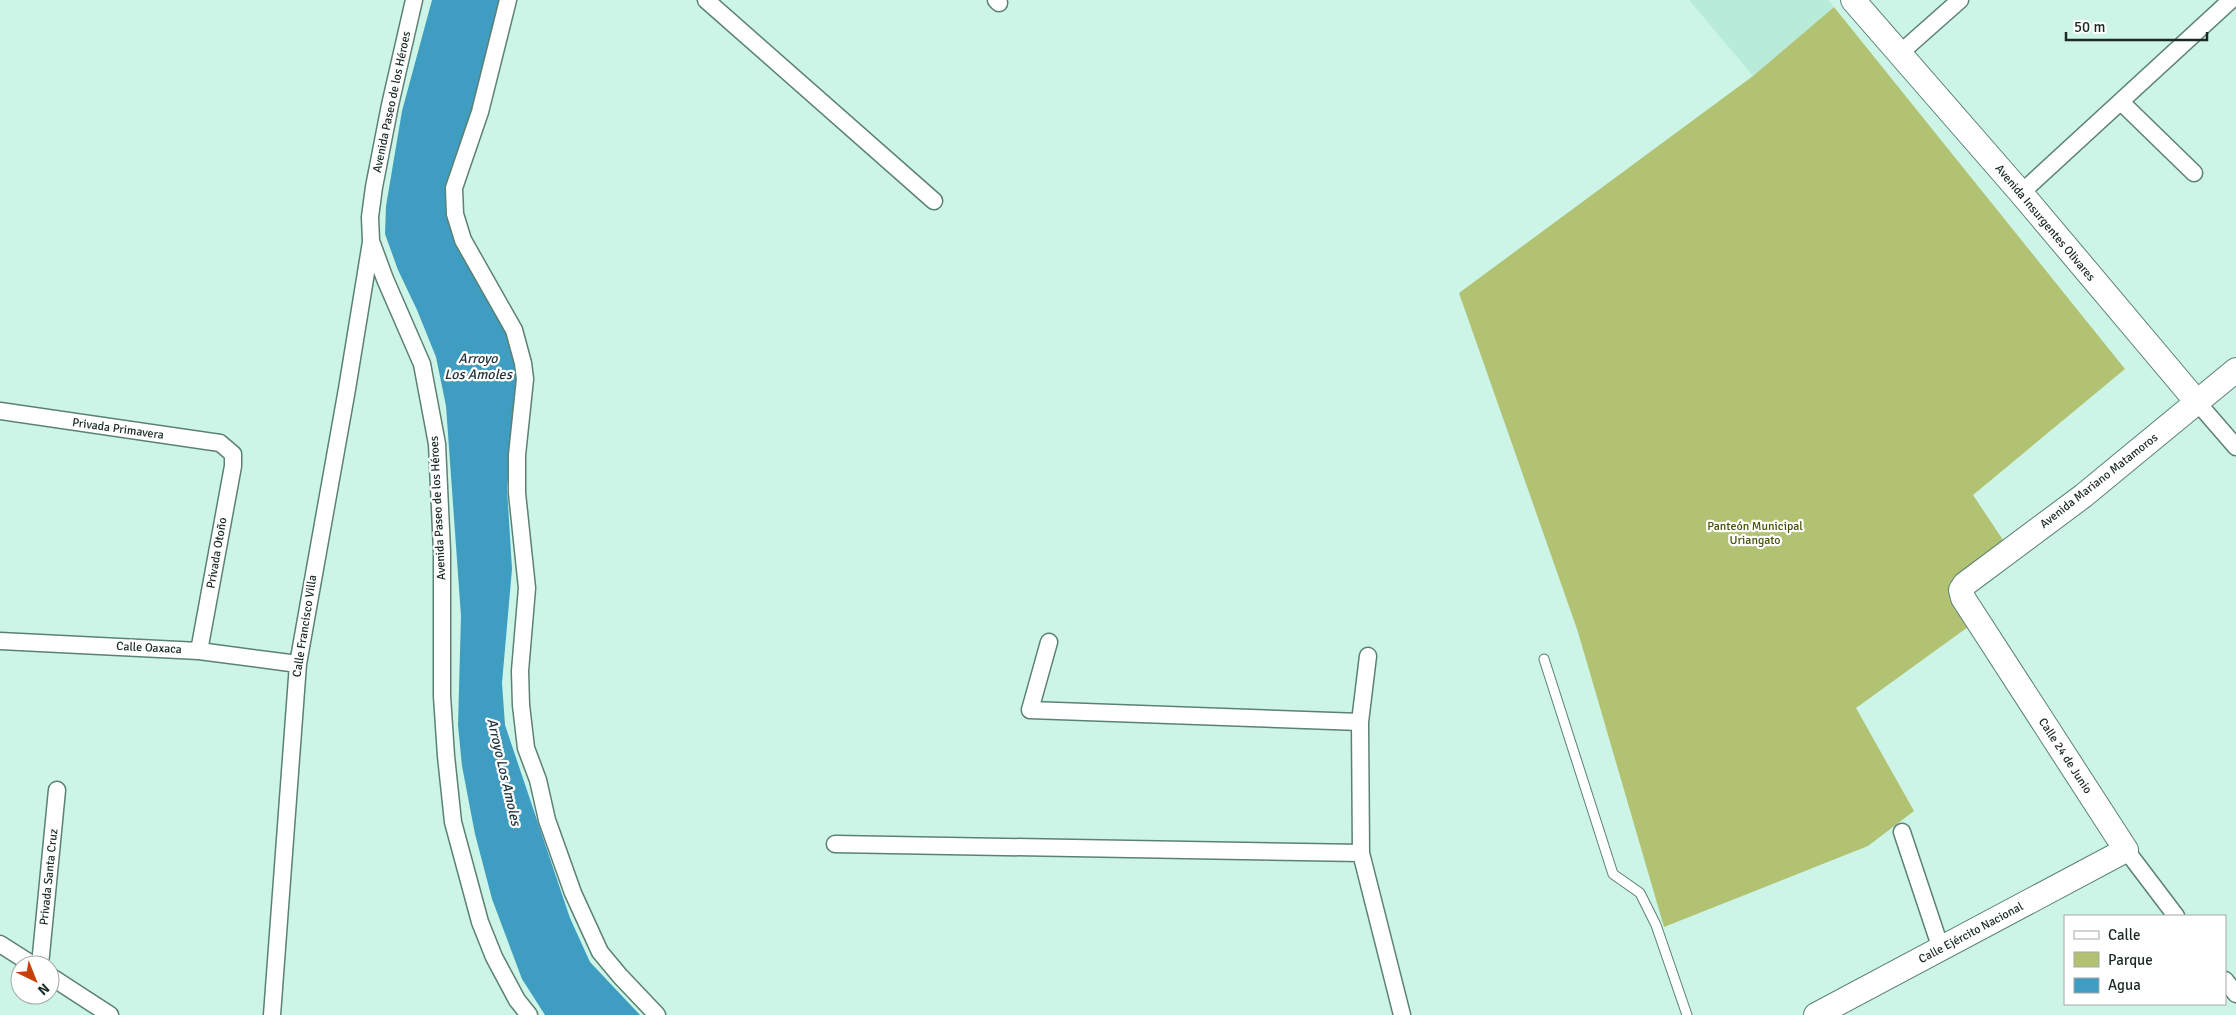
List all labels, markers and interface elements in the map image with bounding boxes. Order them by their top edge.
scale bar [2066,10,2207,42]
text: 50 m [2074,18,2105,36]
street label: Avenida Paseo de los Héroes [370,30,414,174]
street label: Avenida Insurgentes Olivares [1992,162,2098,284]
water label: Arroyo Los Amoles [444,350,514,383]
street label: Privada Primavera [71,415,165,443]
street label: Avenida Mariano Matamoros [2037,430,2161,532]
street label: Avenida Paseo de los Héroes [427,435,449,581]
street label: Privada Otoño [203,516,231,590]
park label: Panteón Municipal Uriangato [1707,519,1803,548]
street label: Calle Francisco Villa [289,574,321,678]
street label: Calle Oaxaca [116,639,182,657]
street label: Calle 24 de Junio [2035,715,2095,797]
water label: Arroyo Los Amoles [483,717,525,829]
street label: Privada Santa Cruz [36,828,62,926]
street label: Calle Ejército Nacional [1916,899,2026,967]
legend [2064,915,2226,1005]
text: Calle [2108,926,2141,944]
text: Parque [2108,951,2153,969]
north arrow [10,955,60,1005]
text: Agua [2108,976,2141,994]
text: N [34,980,53,999]

